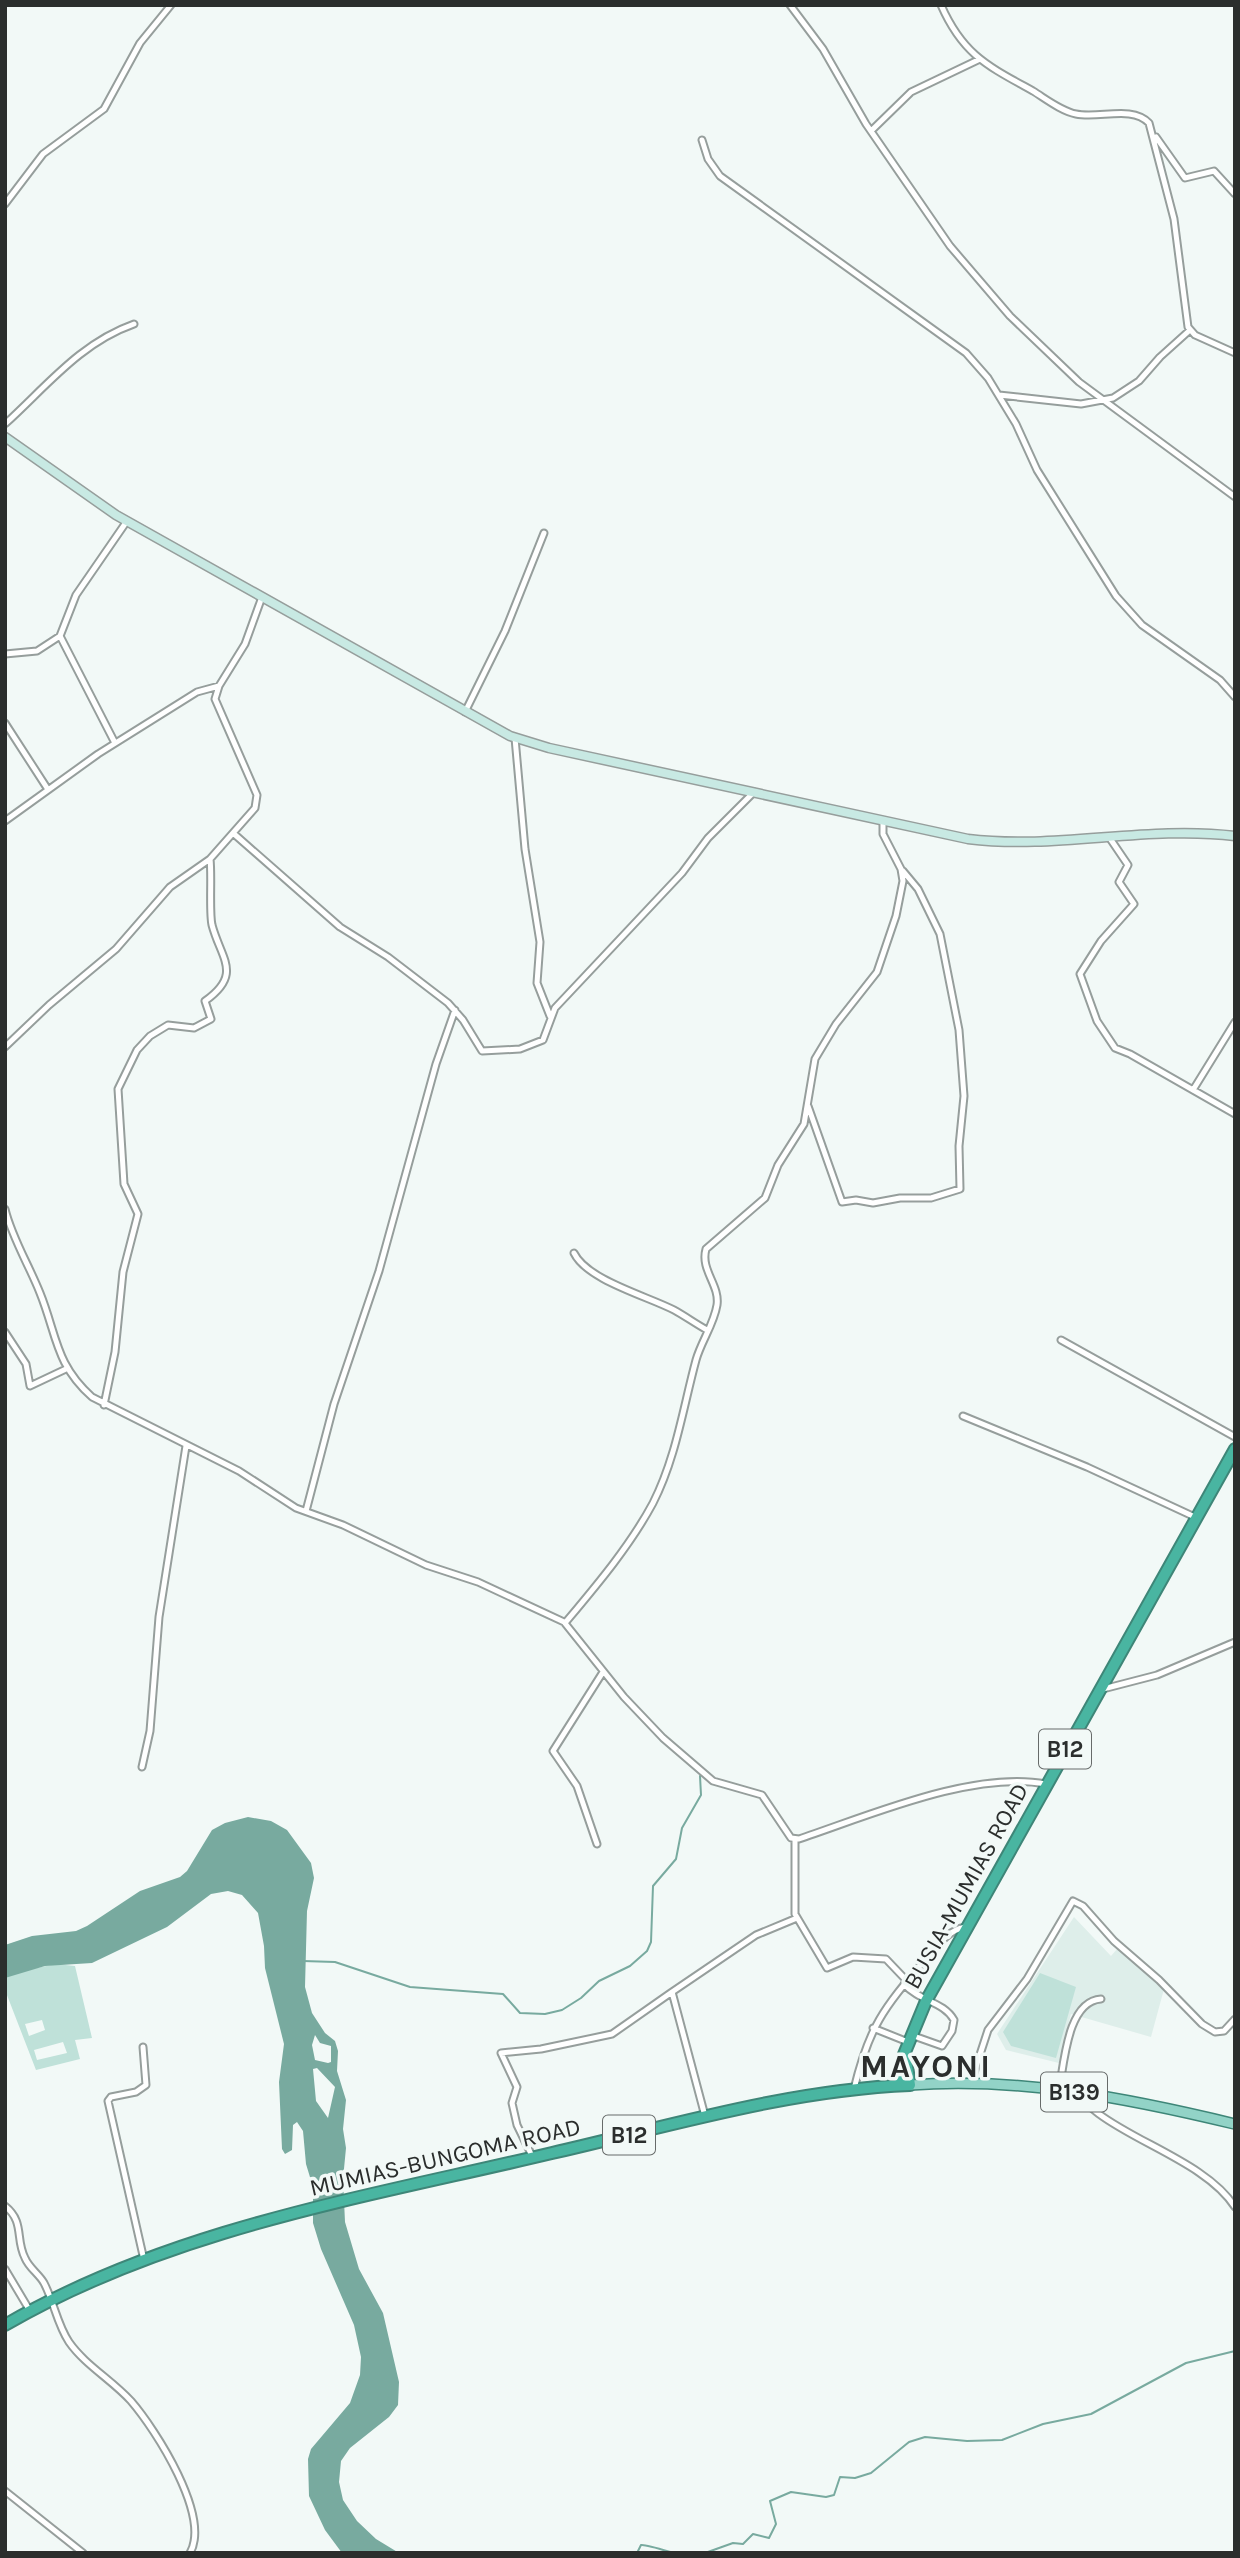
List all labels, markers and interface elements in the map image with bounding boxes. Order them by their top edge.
road number: B12 [1039,1730,1091,1768]
street label: BUSIA-MUMIAS ROAD [898,1778,1034,1994]
district label: MAYONI [860,2048,992,2085]
road number: B139 [1041,2072,1107,2112]
street label: MUMIAS-BUNGOMA ROAD [307,2112,583,2202]
road number: B12 [603,2116,655,2154]

